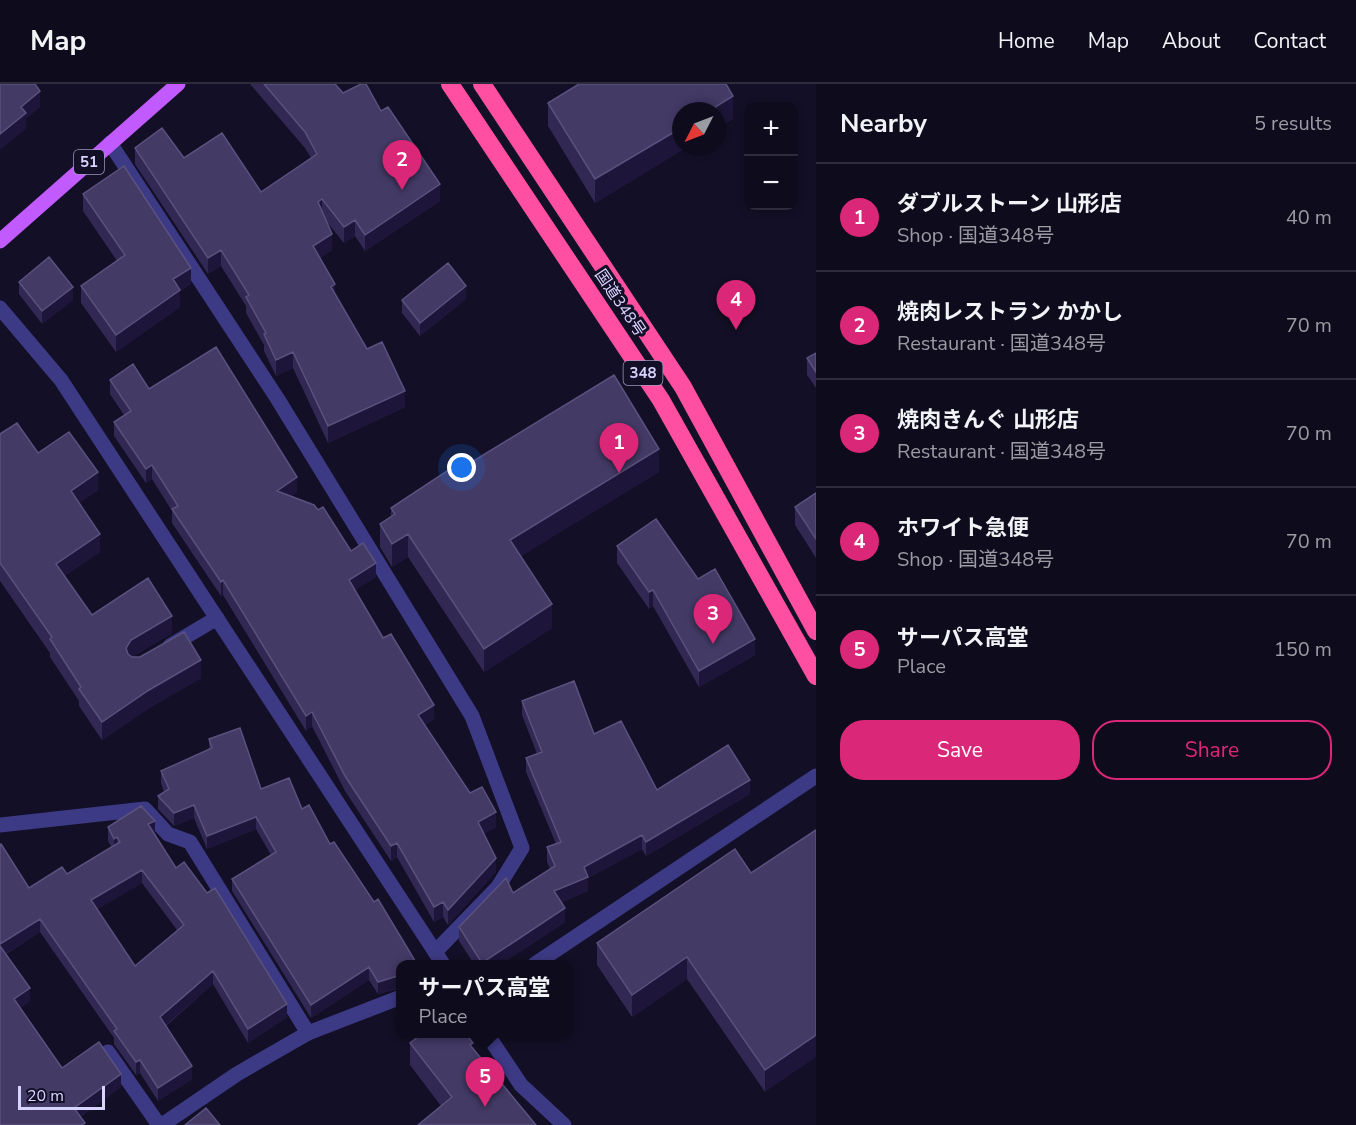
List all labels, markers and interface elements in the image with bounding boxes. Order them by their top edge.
text: Map [30,22,86,60]
text: Home [998,27,1055,55]
text: Map [1088,27,1129,55]
text: About [1162,27,1220,55]
text: Contact [1253,27,1326,55]
north arrow [672,102,726,156]
map controls [744,102,798,210]
button: + [744,102,798,156]
text: Nearby [840,106,927,141]
text: 5 results [1254,110,1332,137]
pin: 2 [382,141,422,190]
road number: 51 [74,150,104,174]
button: − [744,156,798,210]
text: ダブルストーン 山形店 [897,189,1122,219]
text: 1 [854,204,866,231]
text: 40 m [1286,204,1332,231]
text: Shop · 国道348号 [897,222,1054,249]
street label: 国道348号 [589,265,651,341]
pin: 4 [716,280,756,330]
text: 焼肉レストラン かかし [897,297,1123,327]
text: 2 [854,312,866,339]
text: 70 m [1286,312,1332,339]
text: Restaurant · 国道348号 [897,330,1106,357]
road number: 348 [624,361,662,385]
text: 焼肉きんぐ 山形店 [897,405,1079,435]
text: 3 [854,420,866,447]
text: 70 m [1286,420,1332,447]
pin: 1 [600,424,638,473]
text: Restaurant · 国道348号 [897,438,1106,465]
your location [447,453,476,482]
text: ホワイト急便 [897,513,1029,543]
text: 4 [854,528,866,555]
text: 70 m [1286,528,1332,555]
text: Shop · 国道348号 [897,546,1054,573]
pin: 3 [694,594,732,644]
text: サーパス高堂 [897,623,1029,653]
text: 5 [854,636,866,663]
text: 150 m [1274,636,1332,663]
text: Place [897,653,946,680]
button: Save [840,720,1080,780]
button: Share [1092,720,1332,780]
popup [396,960,573,1038]
text: サーパス高堂 [419,973,550,1003]
text: Place [419,1003,468,1030]
pin: 5 [466,1058,504,1107]
scale bar [18,1083,105,1110]
text: 20 m [27,1085,64,1107]

